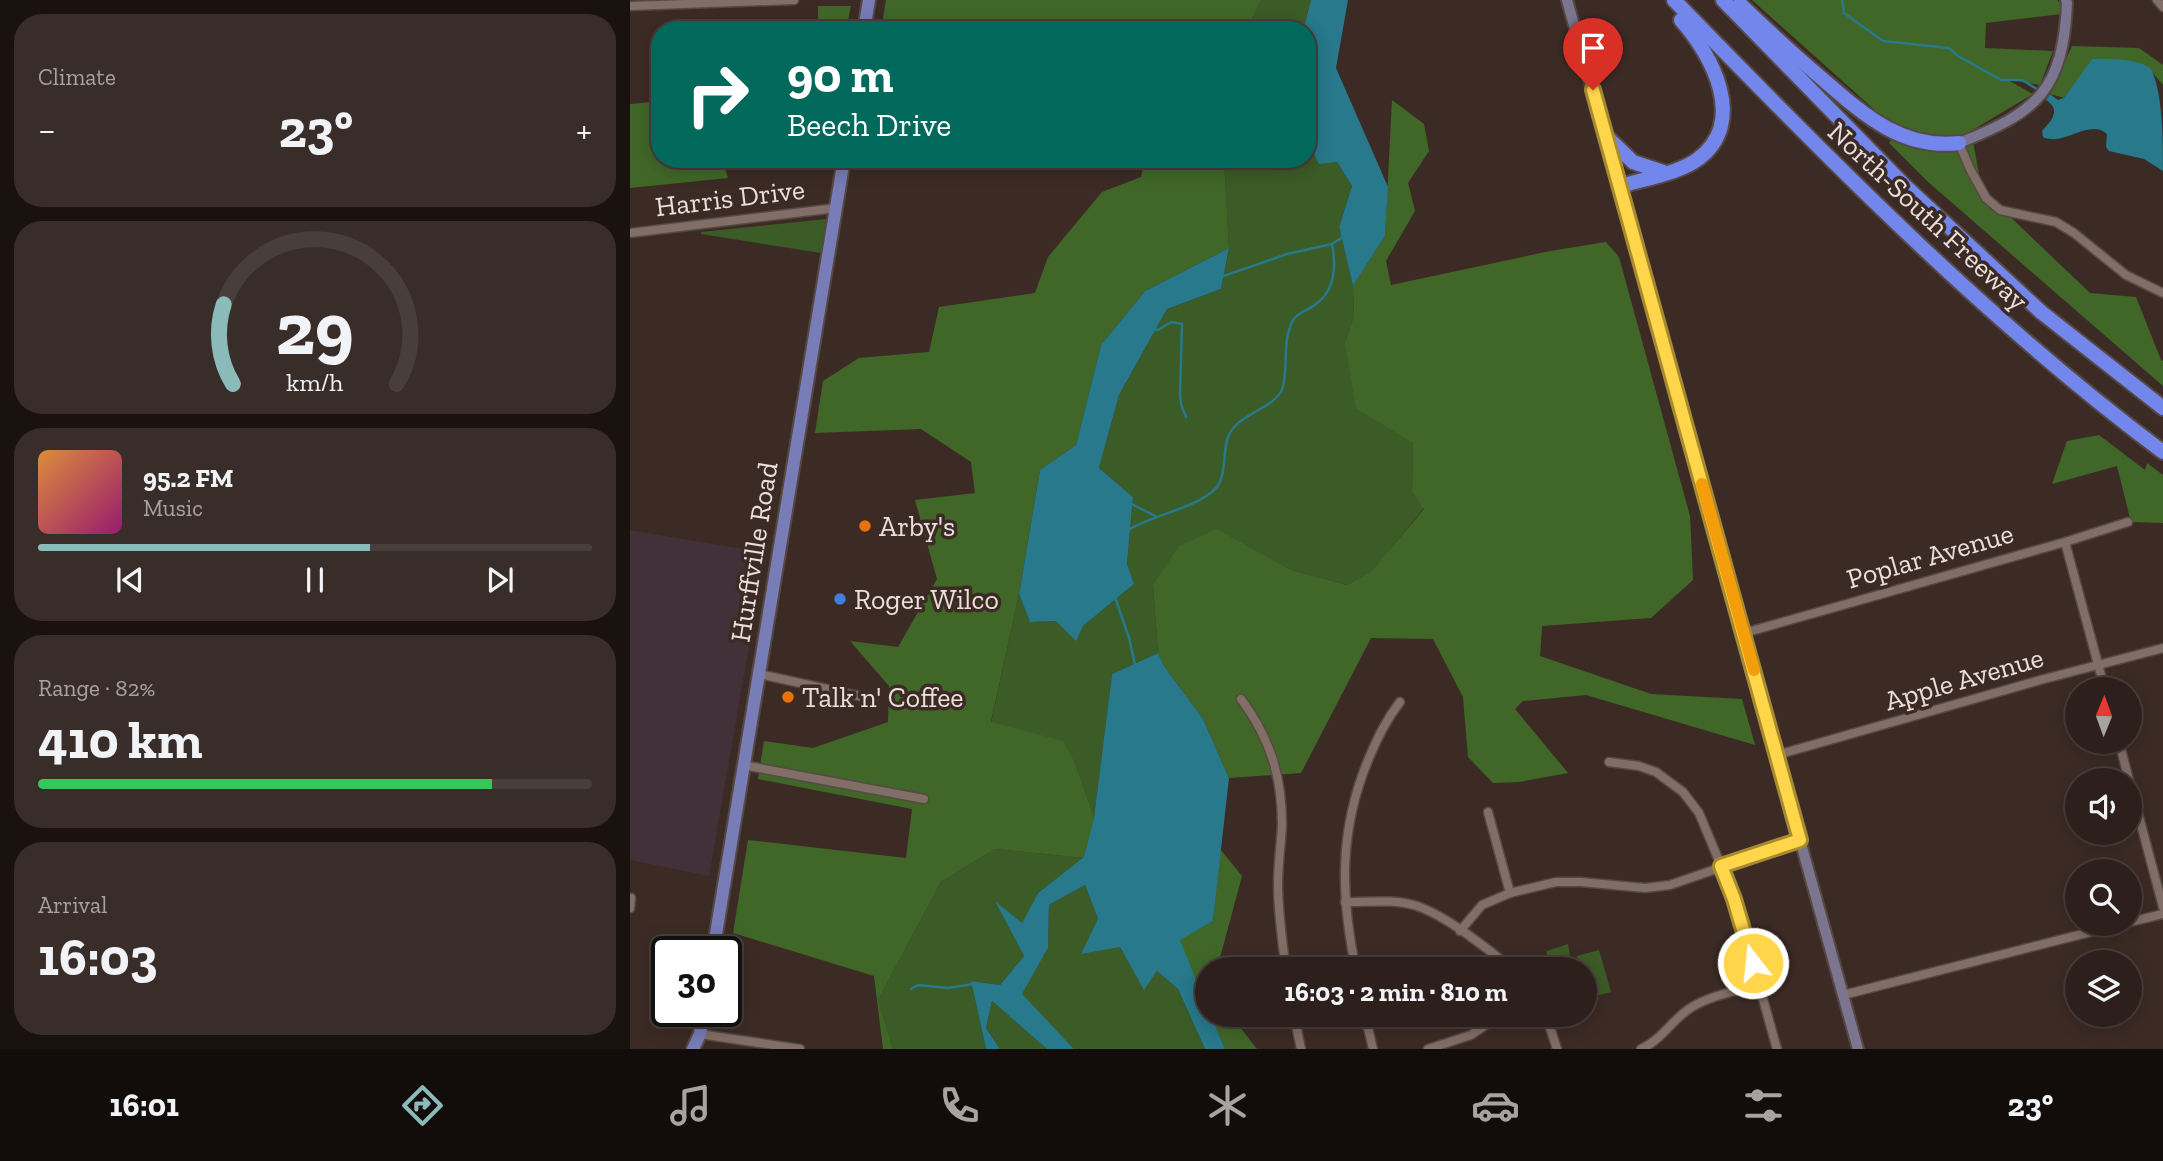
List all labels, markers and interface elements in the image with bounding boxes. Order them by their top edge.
pin [1563,18,1623,90]
icon: arrive [1574,29,1612,67]
text: 90 m [787,46,894,105]
icon: right [672,49,763,140]
text: Climate [38,63,116,91]
text: 23° [279,98,353,160]
text: Beech Drive [787,106,951,144]
text: − [38,107,56,153]
text: + [576,107,592,153]
street label: North-South Freeway [1821,115,2035,318]
street label: Harris Drive [653,172,807,224]
text: 29 [276,285,354,373]
text: km/h [286,366,344,396]
street label: Hurffville Road [723,460,785,644]
text: 95.2 FM [143,462,233,494]
text: Music [143,494,203,522]
place label: Arby's [879,510,955,543]
street label: Poplar Avenue [1843,516,2017,596]
marker: Arby's [857,518,873,534]
icon: previous [111,561,149,599]
icon: pause [296,561,334,599]
icon: next [481,561,519,599]
place label: Roger Wilco [854,583,999,616]
marker: Roger Wilco [832,591,848,607]
street label: Apple Avenue [1881,641,2047,717]
text: Range · 82% [38,674,155,702]
north arrow [2065,677,2142,754]
map controls [2065,677,2142,1027]
place label: Talk n' Coffee [802,681,964,714]
marker: Talk n' Coffee [780,689,796,705]
text: 410 km [38,709,203,771]
button: sound [2065,768,2142,845]
button: search [2065,859,2142,936]
text: Arrival [38,891,107,919]
text: 16:03 [38,926,157,988]
position arrow [1716,926,1790,1000]
speed limit sign: 30 [651,936,742,1027]
button: layers [2065,950,2142,1027]
text: 16:03 · 2 min · 810 m [1284,976,1508,1008]
icon: directions [398,1081,447,1130]
icon: music [666,1081,715,1130]
icon: phone [935,1081,984,1130]
icon: climate [1203,1081,1252,1130]
icon: car [1471,1081,1520,1130]
icon: filters [1739,1081,1788,1130]
text: 16:01 [110,1086,179,1124]
text: 23° [2008,1086,2053,1124]

